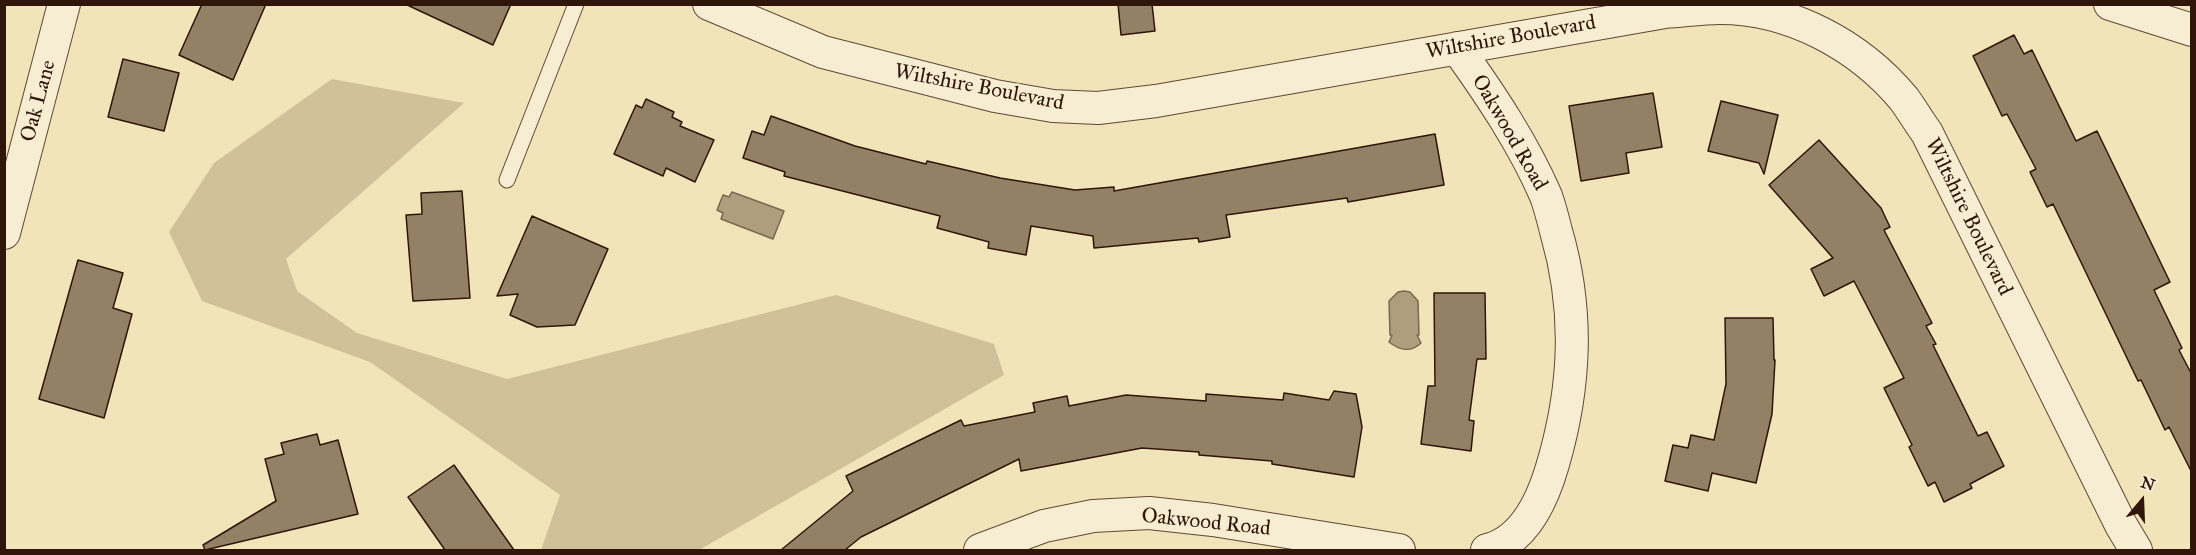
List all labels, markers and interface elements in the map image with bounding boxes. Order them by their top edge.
street label: Wiltshire Boulevard [1424,11,1598,65]
street label: Oak Lane [16,57,62,145]
street label: Wiltshire Boulevard [892,59,1066,117]
street label: Oakwood Road [1466,71,1552,195]
street label: Wiltshire Boulevard [1919,134,2017,300]
north arrow [2112,471,2172,531]
text: N [2139,472,2158,495]
street label: Oakwood Road [1140,504,1272,542]

